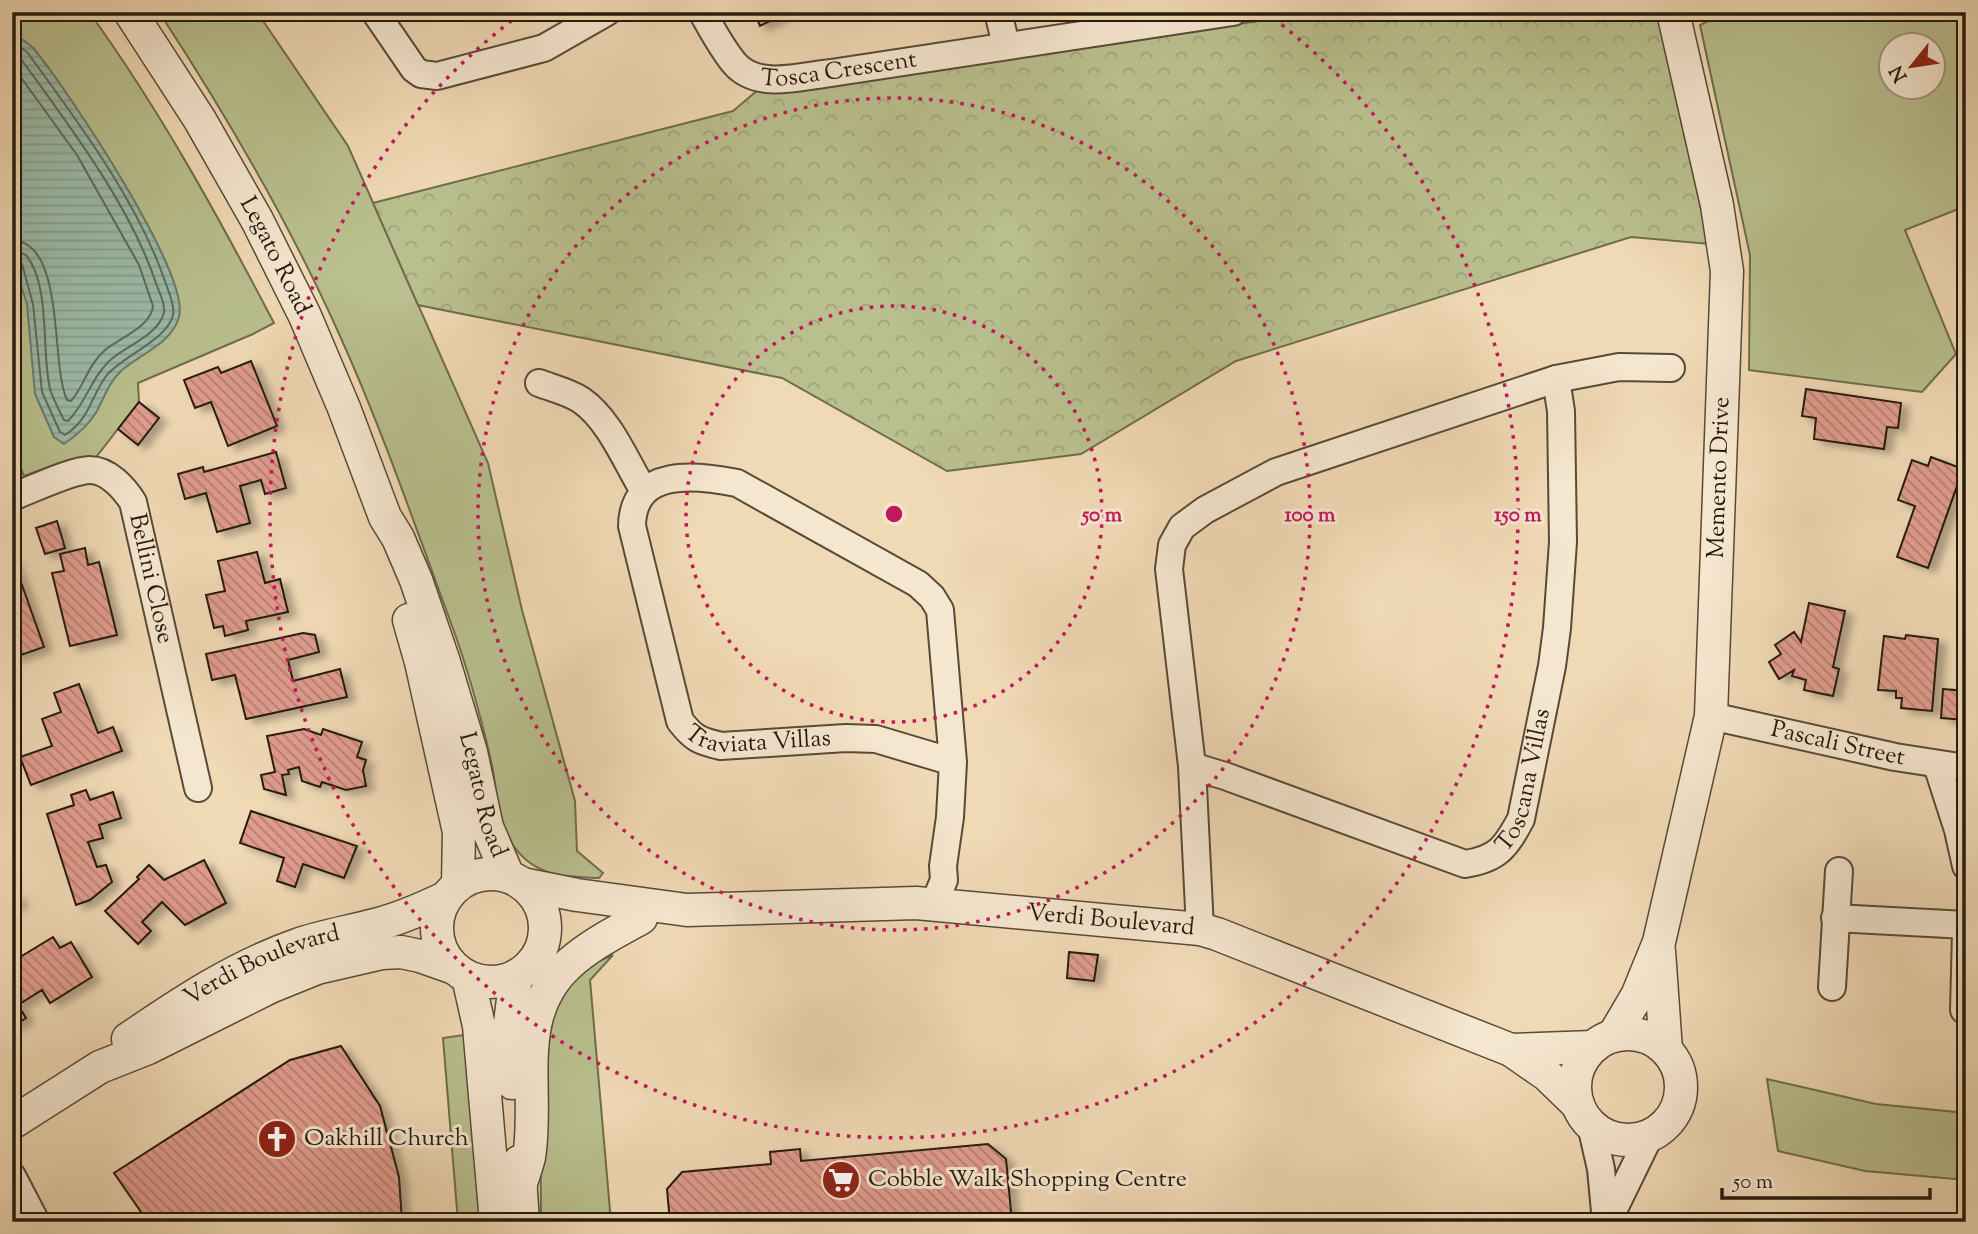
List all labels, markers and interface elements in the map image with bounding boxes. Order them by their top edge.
north arrow [1876,32,1946,102]
street label: Tosca Crescent [759,43,919,97]
text: N [1884,60,1915,87]
street label: Legato Road [230,191,319,321]
street label: Memento Drive [1700,396,1739,559]
text: 50 m [1080,501,1123,531]
text: 100 m [1285,501,1336,531]
text: 150 m [1494,501,1542,531]
centre of rings [882,502,906,526]
street label: Bellini Close [119,510,182,647]
street label: Toscana Villas [1488,706,1560,860]
street label: Pascali Street [1768,713,1907,775]
street label: Traviata Villas [677,717,832,763]
street label: Legato Road [449,728,515,864]
street label: Verdi Boulevard [1026,896,1197,945]
street label: Verdi Boulevard [177,917,344,1015]
church icon: Oakhill Church [256,1118,298,1160]
place label: Oakhill Church [304,1122,469,1156]
scale bar [1722,1157,1931,1201]
supermarket icon: Cobble Walk Shopping Centre [820,1159,862,1201]
place label: Cobble Walk Shopping Centre [868,1163,1187,1197]
text: 50 m [1732,1168,1773,1198]

